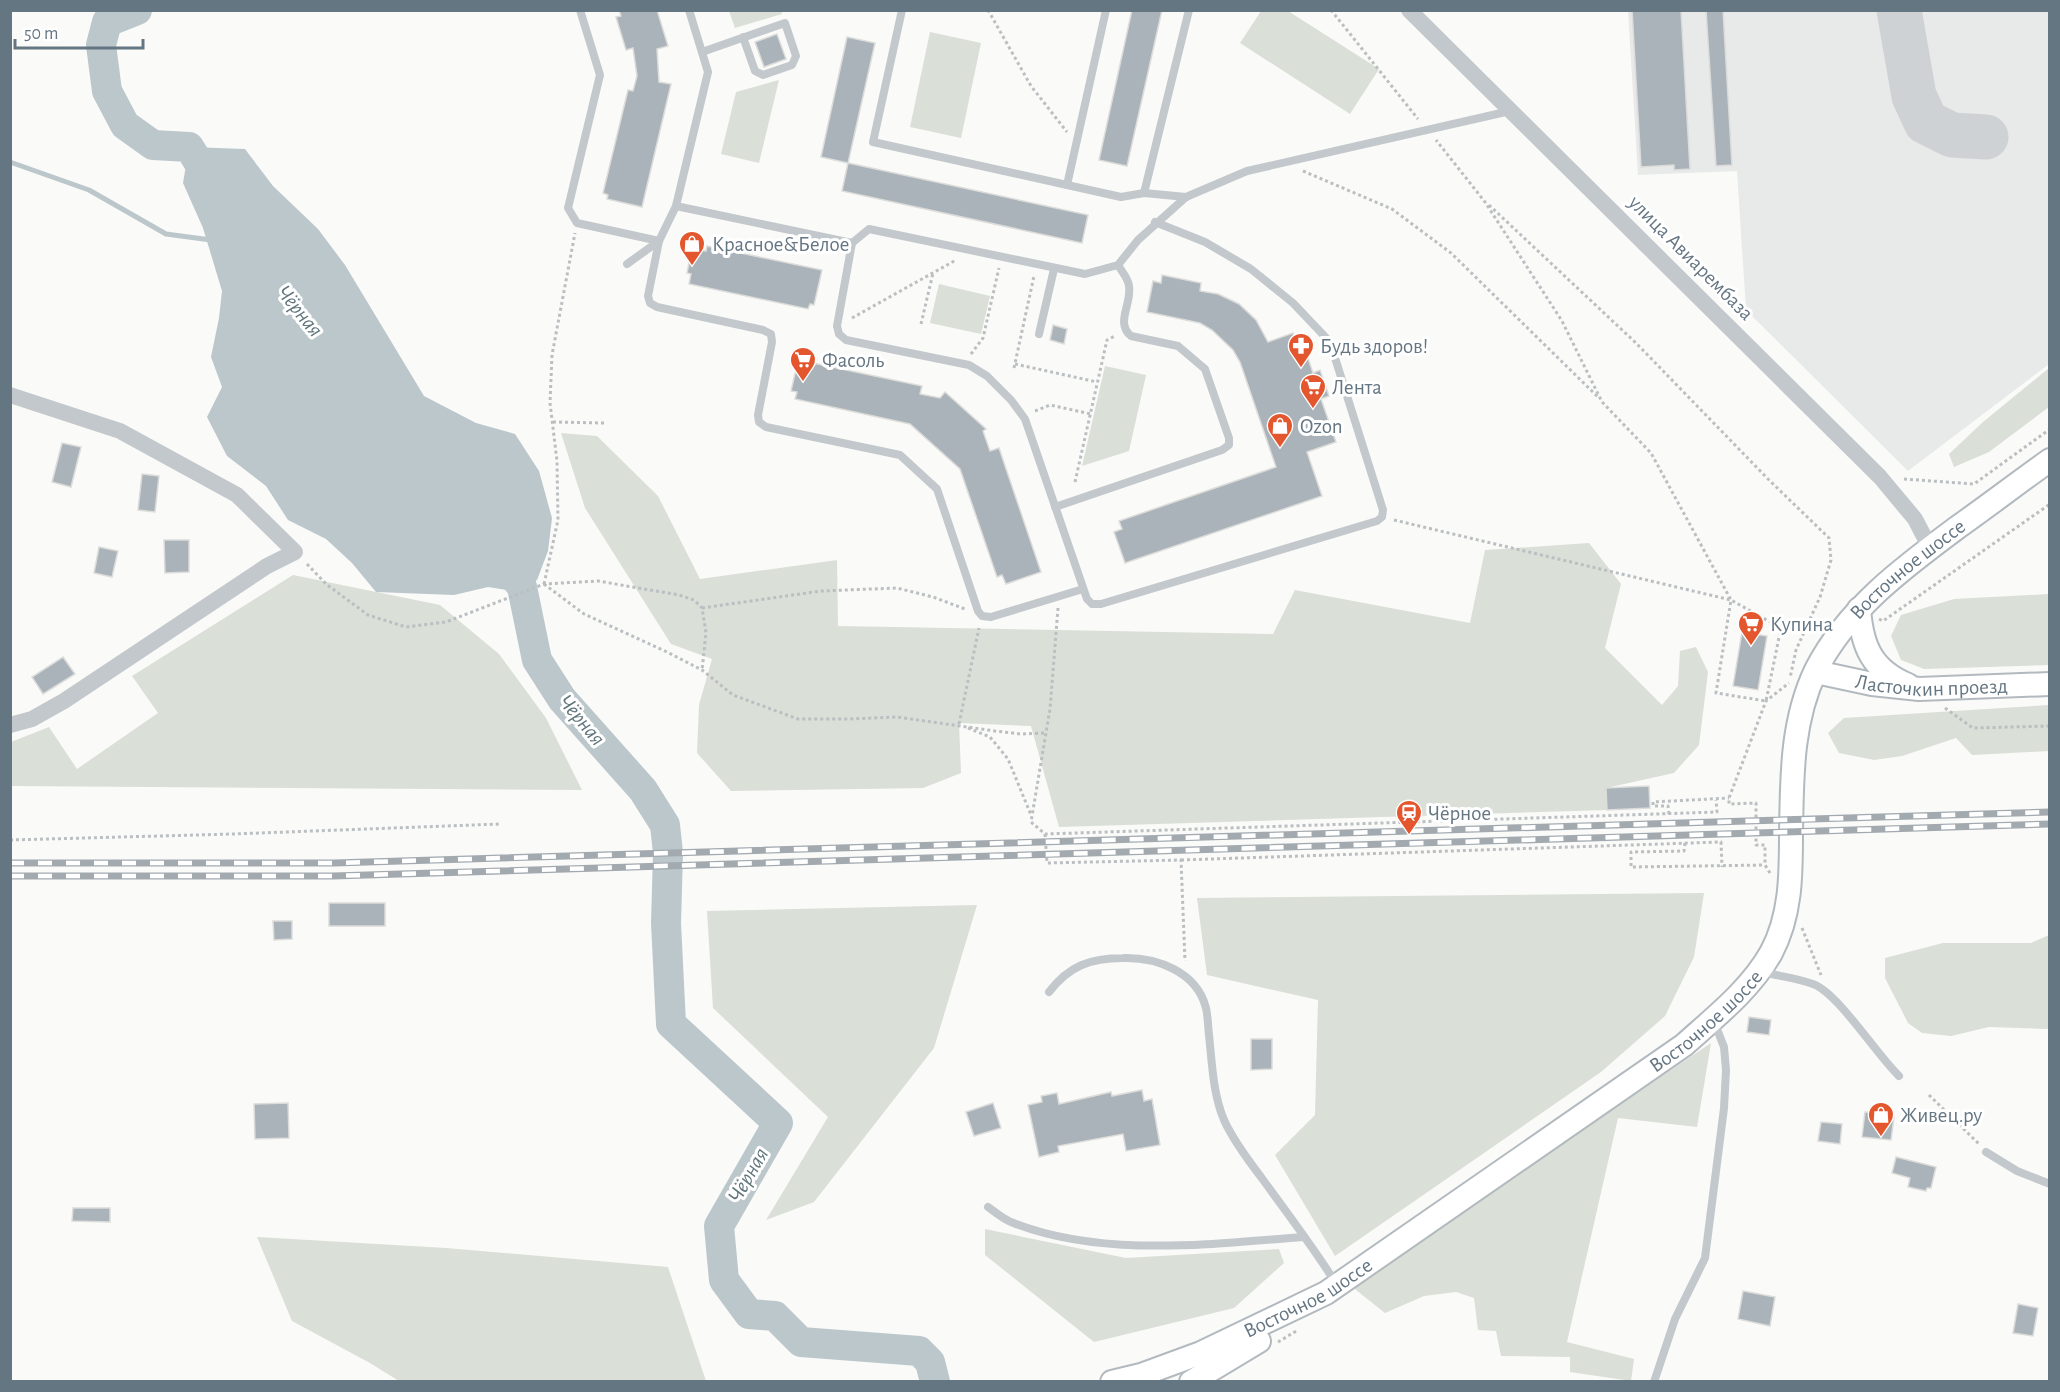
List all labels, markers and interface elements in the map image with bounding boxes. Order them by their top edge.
scale bar [15,12,142,50]
text: 50 m [24,25,58,43]
street label: улица Авиарембаза [1624,191,1758,325]
shop icon: Красное&Белое [677,229,707,267]
place label: Красное&Белое [712,234,849,255]
water label: Чёрная [272,281,327,341]
pharmacy icon: Будь здоров! [1286,331,1316,369]
place label: Будь здоров! [1320,336,1428,357]
supermarket icon: Фасоль [788,345,818,383]
place label: Фасоль [822,350,884,371]
supermarket icon: Лента [1298,372,1328,410]
place label: Лента [1332,377,1382,398]
shop icon: Ozon [1265,411,1295,449]
place label: Ozon [1300,416,1343,437]
street label: Восточное шоссе [1846,515,1969,623]
supermarket icon: Купина [1736,609,1766,647]
place label: Купина [1770,614,1834,635]
street label: Ласточкин проезд [1853,670,2008,700]
water label: Чёрная [554,690,609,750]
station icon: Чёрное [1394,798,1424,836]
place label: Чёрное [1428,803,1491,824]
street label: Восточное шоссе [1645,966,1766,1076]
shop icon: Живец.ру [1866,1100,1896,1138]
place label: Живец.ру [1900,1105,1982,1126]
water label: Чёрная [724,1144,773,1206]
street label: Восточное шоссе [1240,1254,1376,1341]

